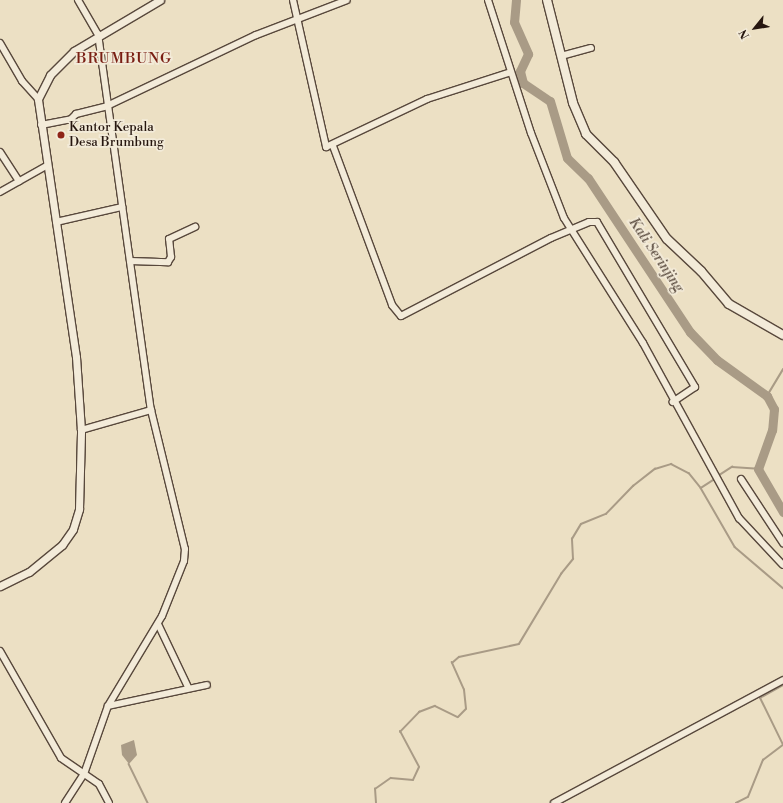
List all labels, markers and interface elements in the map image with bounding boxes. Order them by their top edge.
north arrow [735,8,775,48]
text: N [736,27,753,41]
district label: BRUMBUNG [76,50,172,68]
place label: Kantor Kepala Desa Brumbung [69,120,164,151]
marker: Kantor Kepala Desa Brumbung [56,130,66,140]
water label: Kali Serinjing [625,215,687,295]

